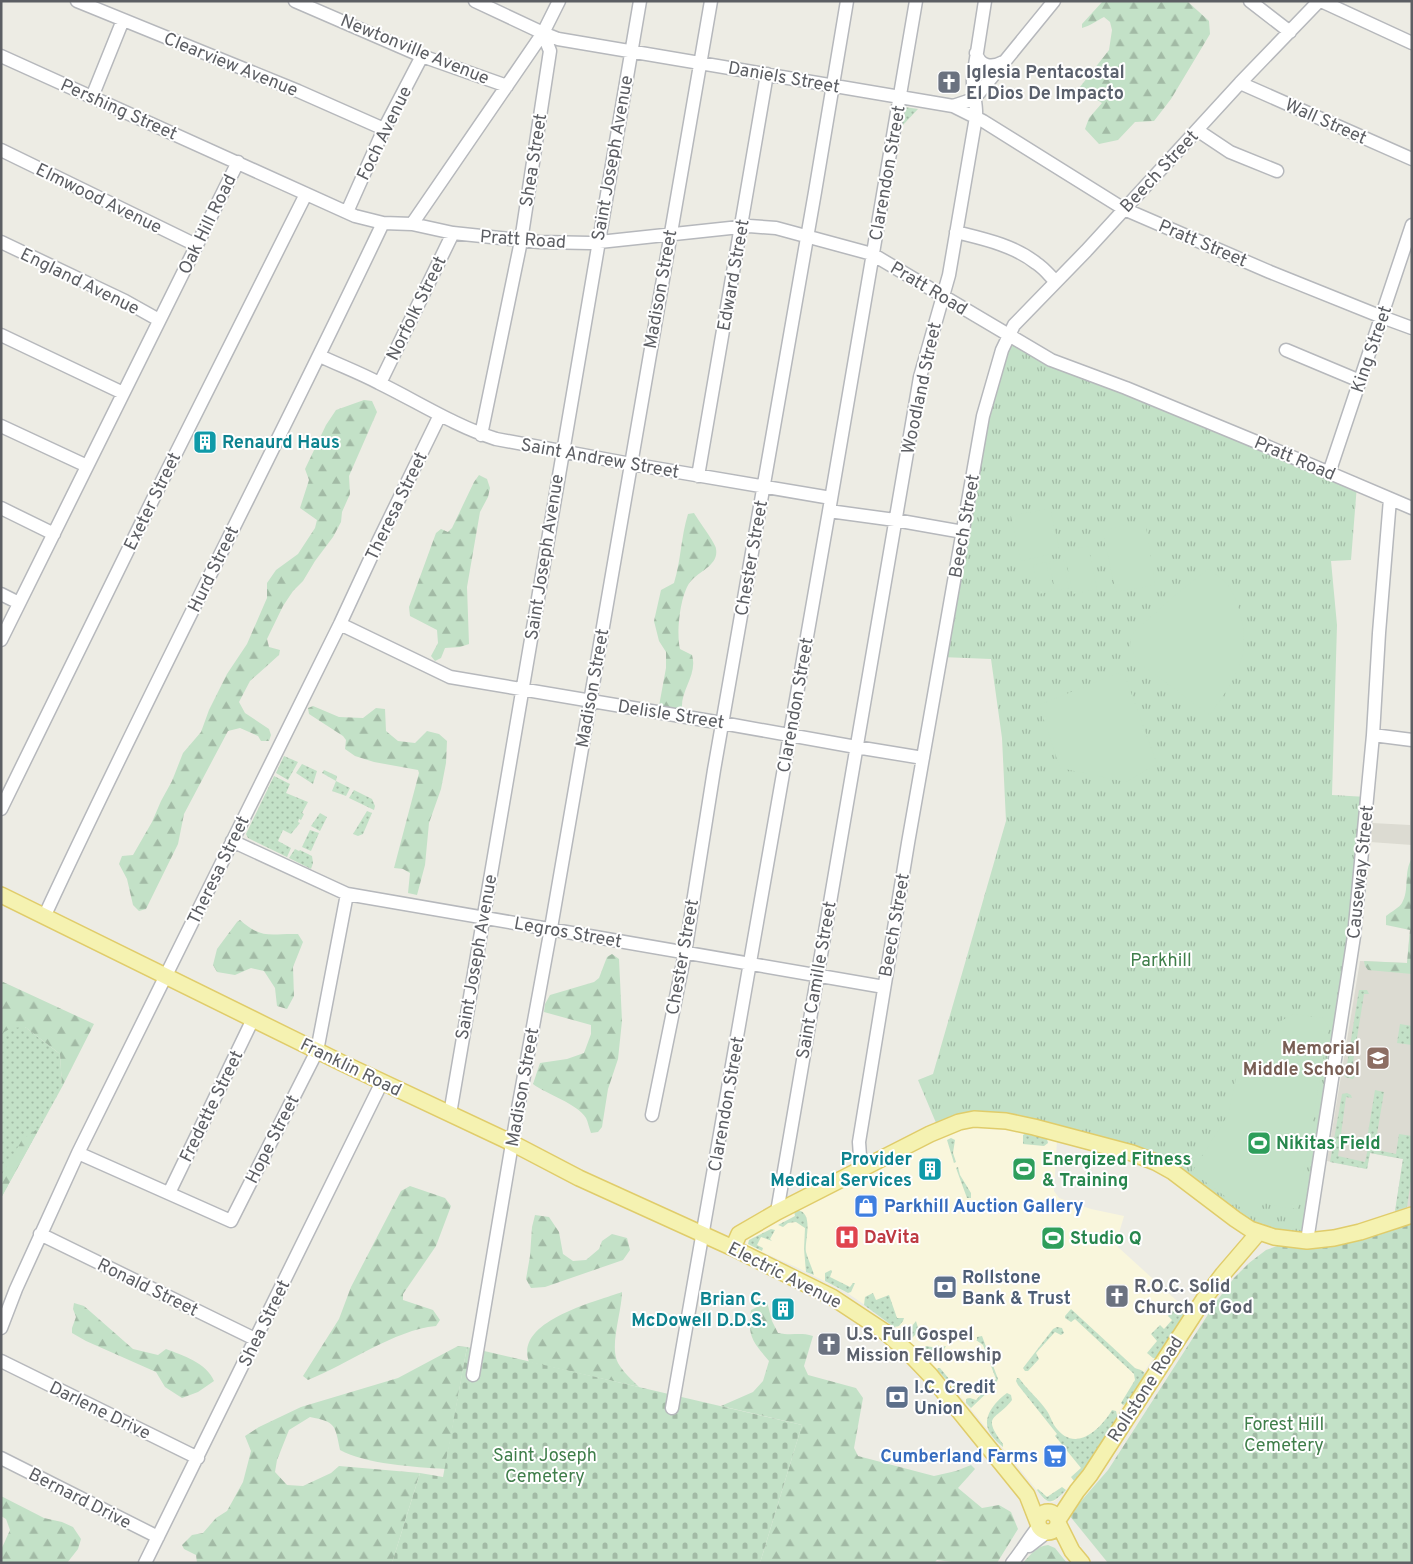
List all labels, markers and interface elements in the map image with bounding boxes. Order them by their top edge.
street label: Newtonville Avenue [337,10,492,91]
street label: Clearview Avenue [160,28,301,103]
street label: Daniels Street [726,57,841,100]
place label: Iglesia Pentacostal El Dios De Impacto [966,62,1125,106]
church icon: Iglesia Pentacostal El Dios De Impacto [936,69,962,95]
street label: Pershing Street [56,74,180,146]
street label: Saint Joseph Avenue [588,74,639,243]
street label: Foch Avenue [353,83,418,184]
street label: Wall Street [1281,94,1370,151]
street label: Clarendon Street [865,104,912,243]
street label: Shea Street [516,112,553,208]
street label: Beech Street [1116,126,1204,218]
street label: Elmwood Avenue [31,159,165,240]
street label: Oak Hill Road [174,171,242,278]
street label: Pratt Street [1155,215,1250,273]
street label: Edward Street [713,218,756,333]
street label: Pratt Road [479,226,567,255]
street label: Madison Street [640,228,683,351]
street label: England Avenue [16,244,143,321]
street label: Norfolk Street [382,253,453,365]
street label: Pratt Road [885,257,971,321]
street label: King Street [1347,303,1398,396]
street label: Woodland Street [897,320,948,456]
building icon: Renaurd Haus [192,429,218,455]
place label: Renaurd Haus [222,432,340,455]
street label: Pratt Road [1250,432,1339,487]
street label: Saint Andrew Street [519,434,681,485]
street label: Theresa Street [361,448,434,565]
street label: Exeter Street [120,449,187,554]
street label: Saint Joseph Avenue [521,473,570,642]
street label: Beech Street [945,473,986,580]
street label: Chester Street [731,499,774,618]
street label: Hurd Street [184,523,245,617]
street label: Madison Street [572,627,615,750]
street label: Clarendon Street [773,636,820,775]
street label: Delisle Street [616,696,726,735]
street label: Causeway Street [1343,804,1380,940]
street label: Theresa Street [183,812,256,929]
street label: Beech Street [875,872,916,979]
street label: Saint Joseph Avenue [452,873,503,1042]
street label: Chester Street [662,898,705,1017]
street label: Saint Camille Street [792,900,843,1061]
street label: Legros Street [512,913,623,954]
park label: Parkhill [1130,950,1192,973]
street label: Madison Street [502,1026,545,1149]
street label: Franklin Road [296,1034,405,1103]
street label: Clarendon Street [704,1035,751,1174]
place label: Memorial Middle School [1243,1038,1360,1082]
school or university icon: Memorial Middle School [1365,1045,1391,1071]
street label: Fredette Street [175,1047,249,1166]
street label: Hope Street [241,1091,305,1188]
sports icon: Nikitas Field [1246,1130,1272,1156]
place label: Nikitas Field [1276,1133,1381,1156]
place label: Provider Medical Services [770,1149,912,1193]
place label: Energized Fitness & Training [1042,1149,1191,1193]
building icon: Provider Medical Services [917,1156,943,1182]
sports icon: Energized Fitness & Training [1011,1156,1037,1182]
shop icon: Parkhill Auction Gallery [853,1193,879,1219]
place label: Parkhill Auction Gallery [884,1196,1084,1219]
hospital icon: DaVita [834,1224,860,1250]
sports icon: Studio Q [1040,1225,1066,1251]
place label: DaVita [864,1227,919,1250]
place label: Studio Q [1070,1228,1142,1251]
street label: Electric Avenue [724,1238,845,1315]
street label: Ronald Street [93,1254,202,1323]
place label: Rollstone Bank & Trust [962,1267,1071,1311]
bank icon: Rollstone Bank & Trust [932,1274,958,1300]
street label: Shea Street [234,1276,296,1371]
place label: R.O.C. Solid Church of God [1134,1276,1253,1320]
church icon: R.O.C. Solid Church of God [1104,1283,1130,1309]
place label: Brian C. McDowell D.D.S. [631,1289,766,1333]
building icon: Brian C. McDowell D.D.S. [770,1296,796,1322]
place label: U.S. Full Gospel Mission Fellowship [846,1324,1002,1368]
church icon: U.S. Full Gospel Mission Fellowship [816,1331,842,1357]
street label: Rollstone Road [1103,1332,1189,1447]
street label: Darlene Drive [45,1377,154,1446]
place label: I.C. Credit Union [914,1377,996,1421]
bank icon: I.C. Credit Union [884,1384,910,1410]
park label: Forest Hill Cemetery [1244,1414,1324,1458]
supermarket icon: Cumberland Farms [1042,1443,1068,1469]
park label: Saint Joseph Cemetery [493,1445,597,1489]
place label: Cumberland Farms [880,1446,1038,1469]
street label: Bernard Drive [24,1464,135,1535]

